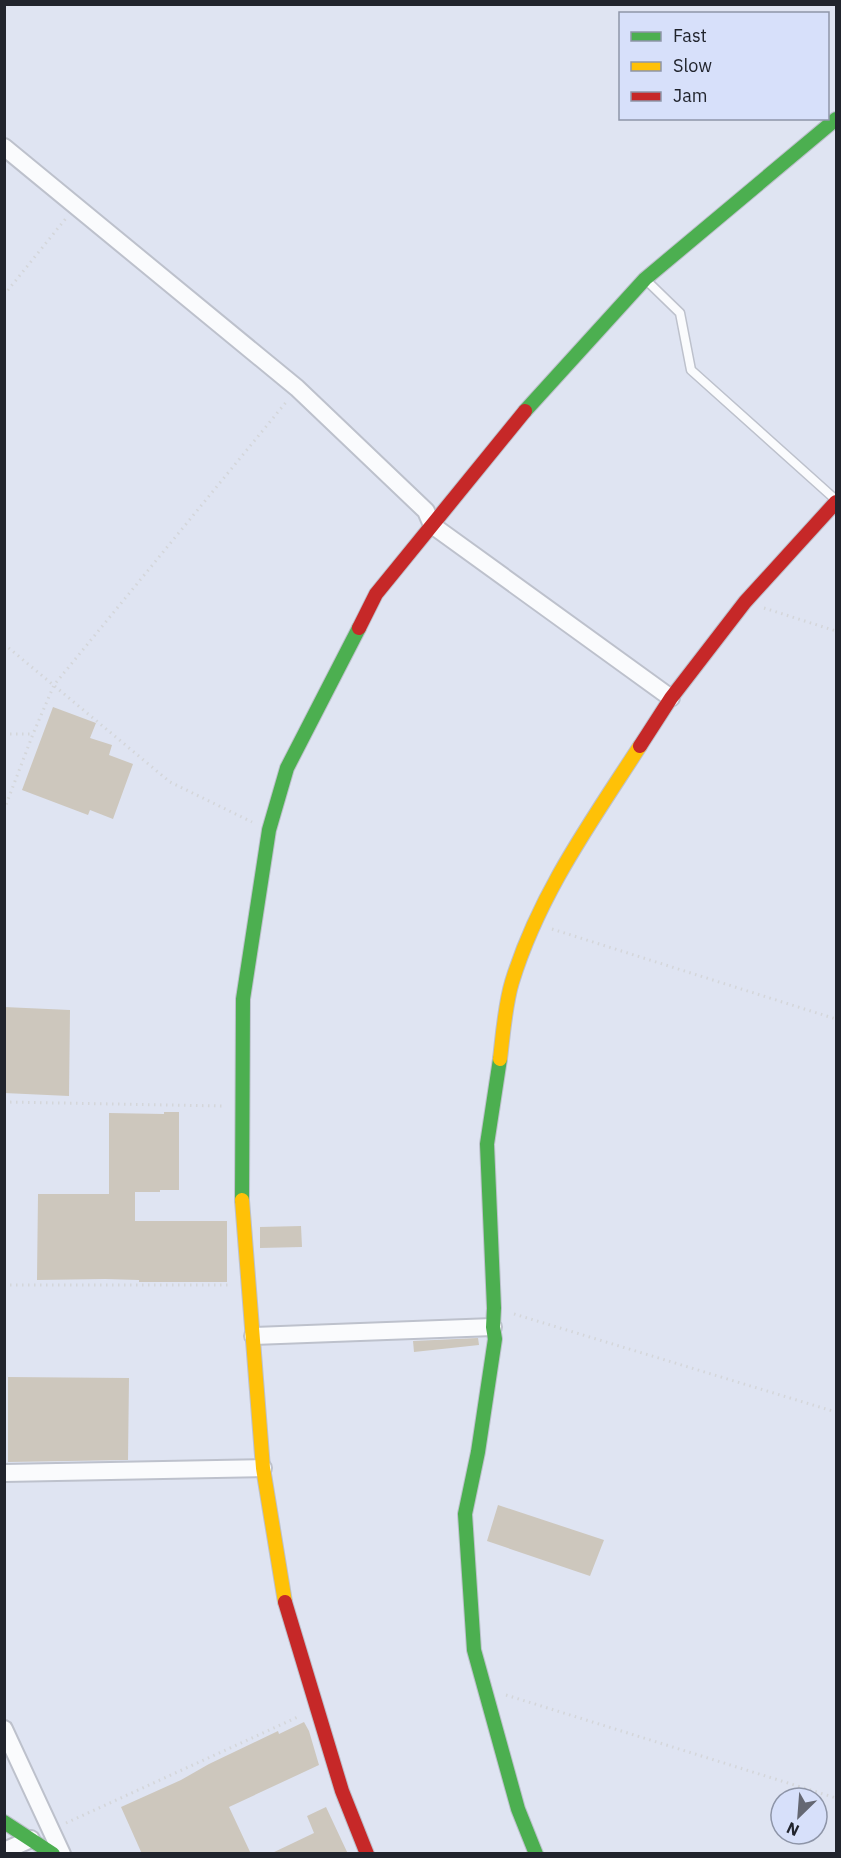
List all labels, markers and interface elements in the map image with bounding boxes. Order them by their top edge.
legend [619,12,829,120]
text: Fast [673,24,707,47]
text: Slow [673,54,712,77]
text: Jam [673,84,708,107]
north arrow [769,1786,829,1846]
text: N [783,1818,802,1841]

